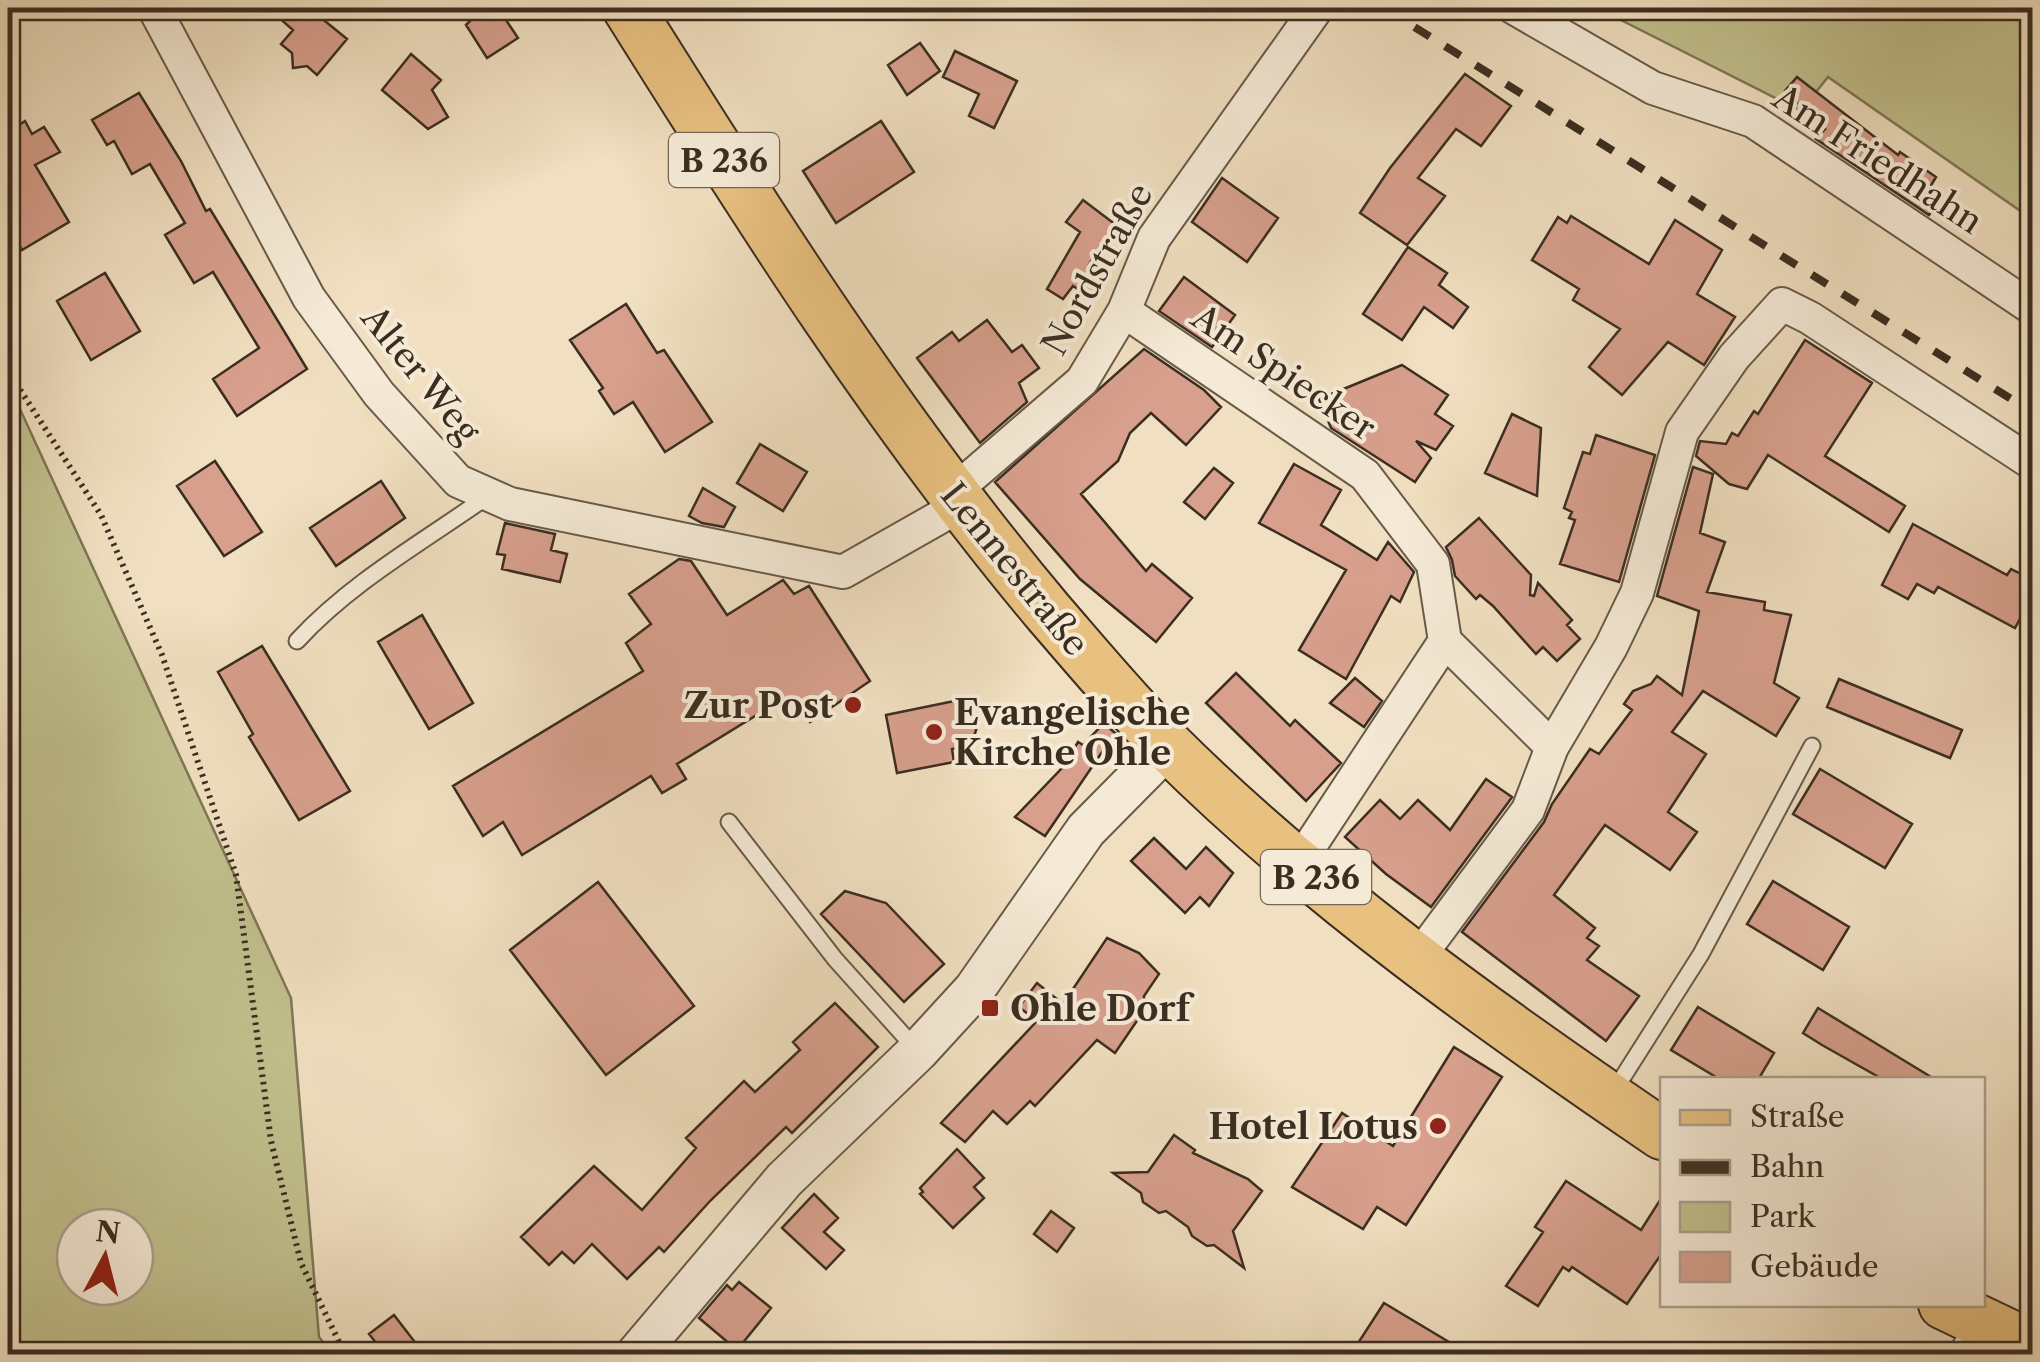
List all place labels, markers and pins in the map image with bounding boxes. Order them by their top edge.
place label: Zur Post [684,684,833,727]
place label: Evangelische Kirche Ohle [954,691,1190,774]
marker: Zur Post [842,694,864,716]
marker: Evangelische Kirche Ohle [923,721,945,743]
place label: Ohle Dorf [1010,987,1196,1030]
marker: Ohle Dorf [979,997,1001,1019]
place label: Hotel Lotus [1209,1105,1418,1148]
marker: Hotel Lotus [1427,1115,1449,1137]

